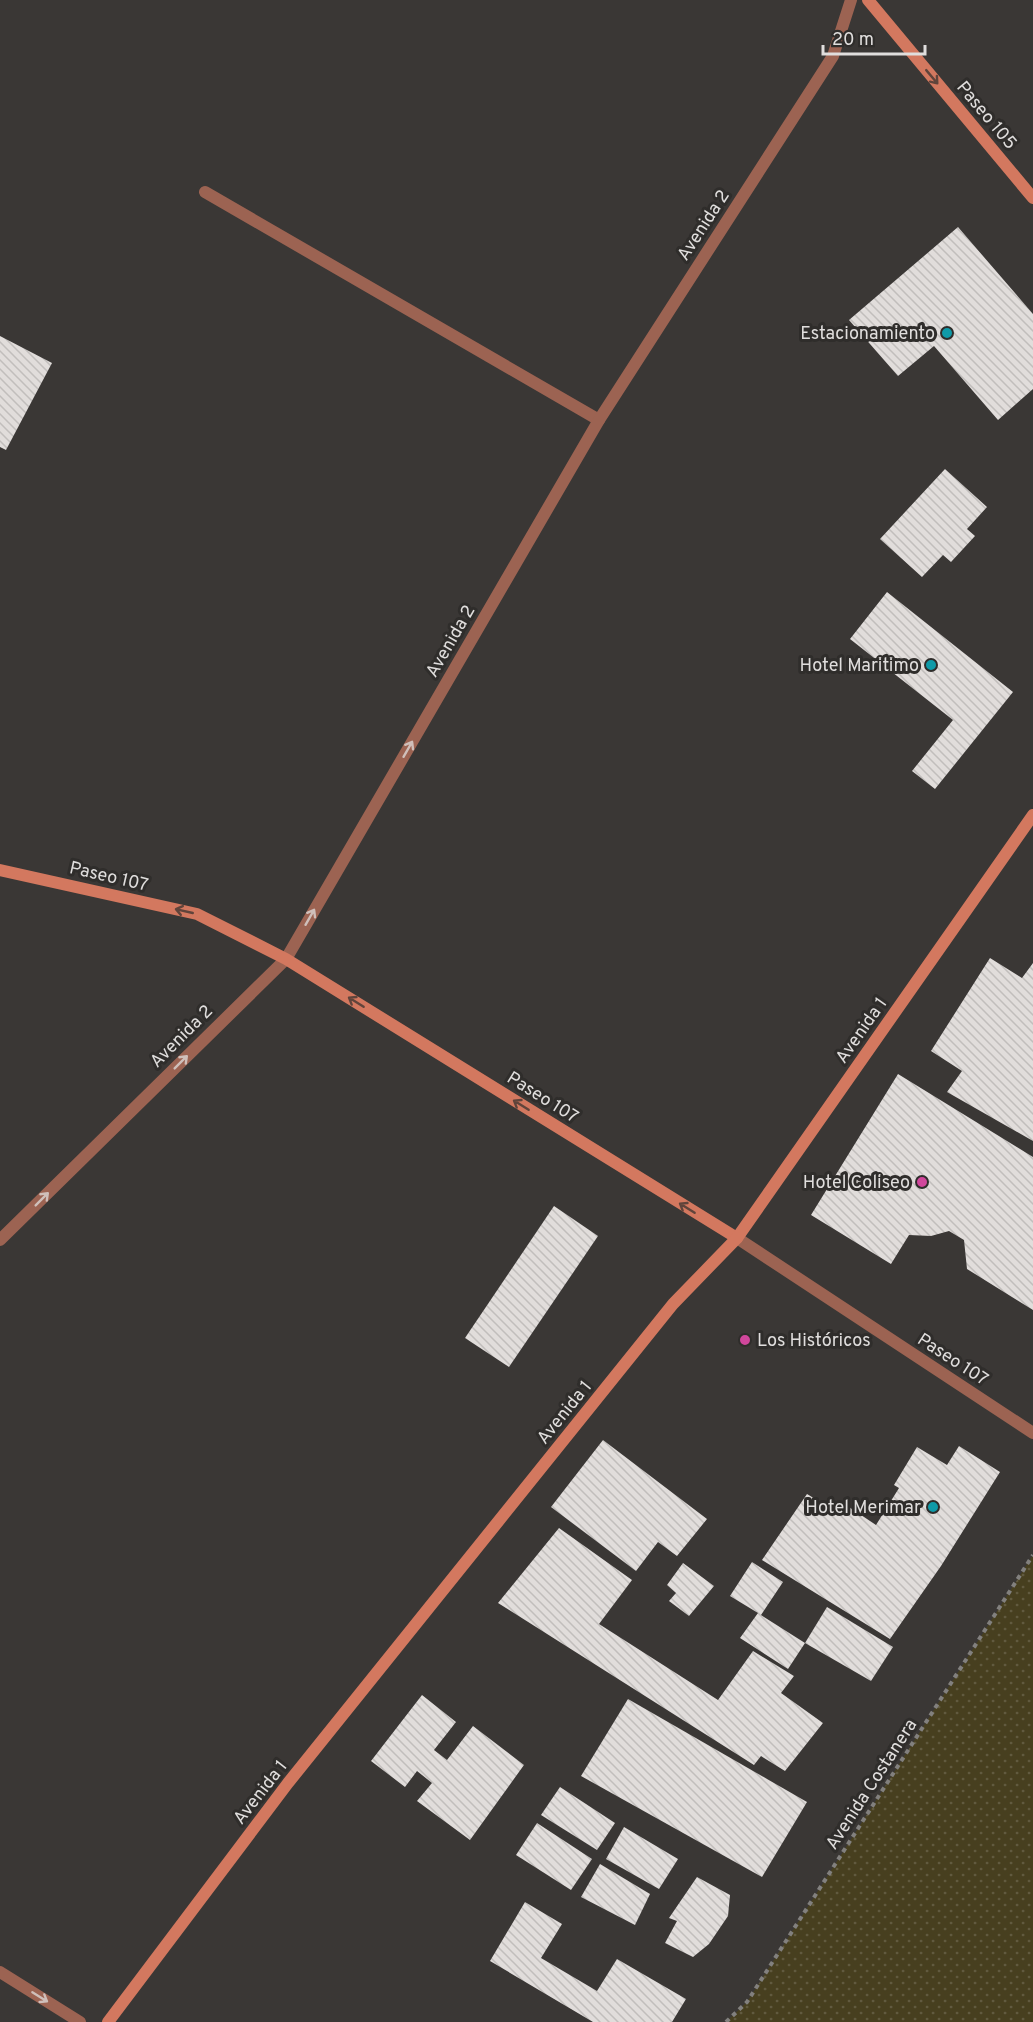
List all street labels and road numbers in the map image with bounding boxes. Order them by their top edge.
street label: Paseo 105 [951,77,1021,155]
street label: Avenida 2 [673,186,736,266]
street label: Avenida 2 [421,601,481,682]
street label: Paseo 107 [67,857,150,898]
street label: Avenida 1 [831,993,893,1068]
street label: Avenida 2 [146,1001,218,1073]
street label: Paseo 107 [502,1067,582,1129]
street label: Paseo 107 [912,1329,992,1392]
street label: Avenida 1 [532,1376,598,1450]
street label: Avenida Costanera [821,1715,923,1855]
street label: Avenida 1 [229,1756,293,1830]

